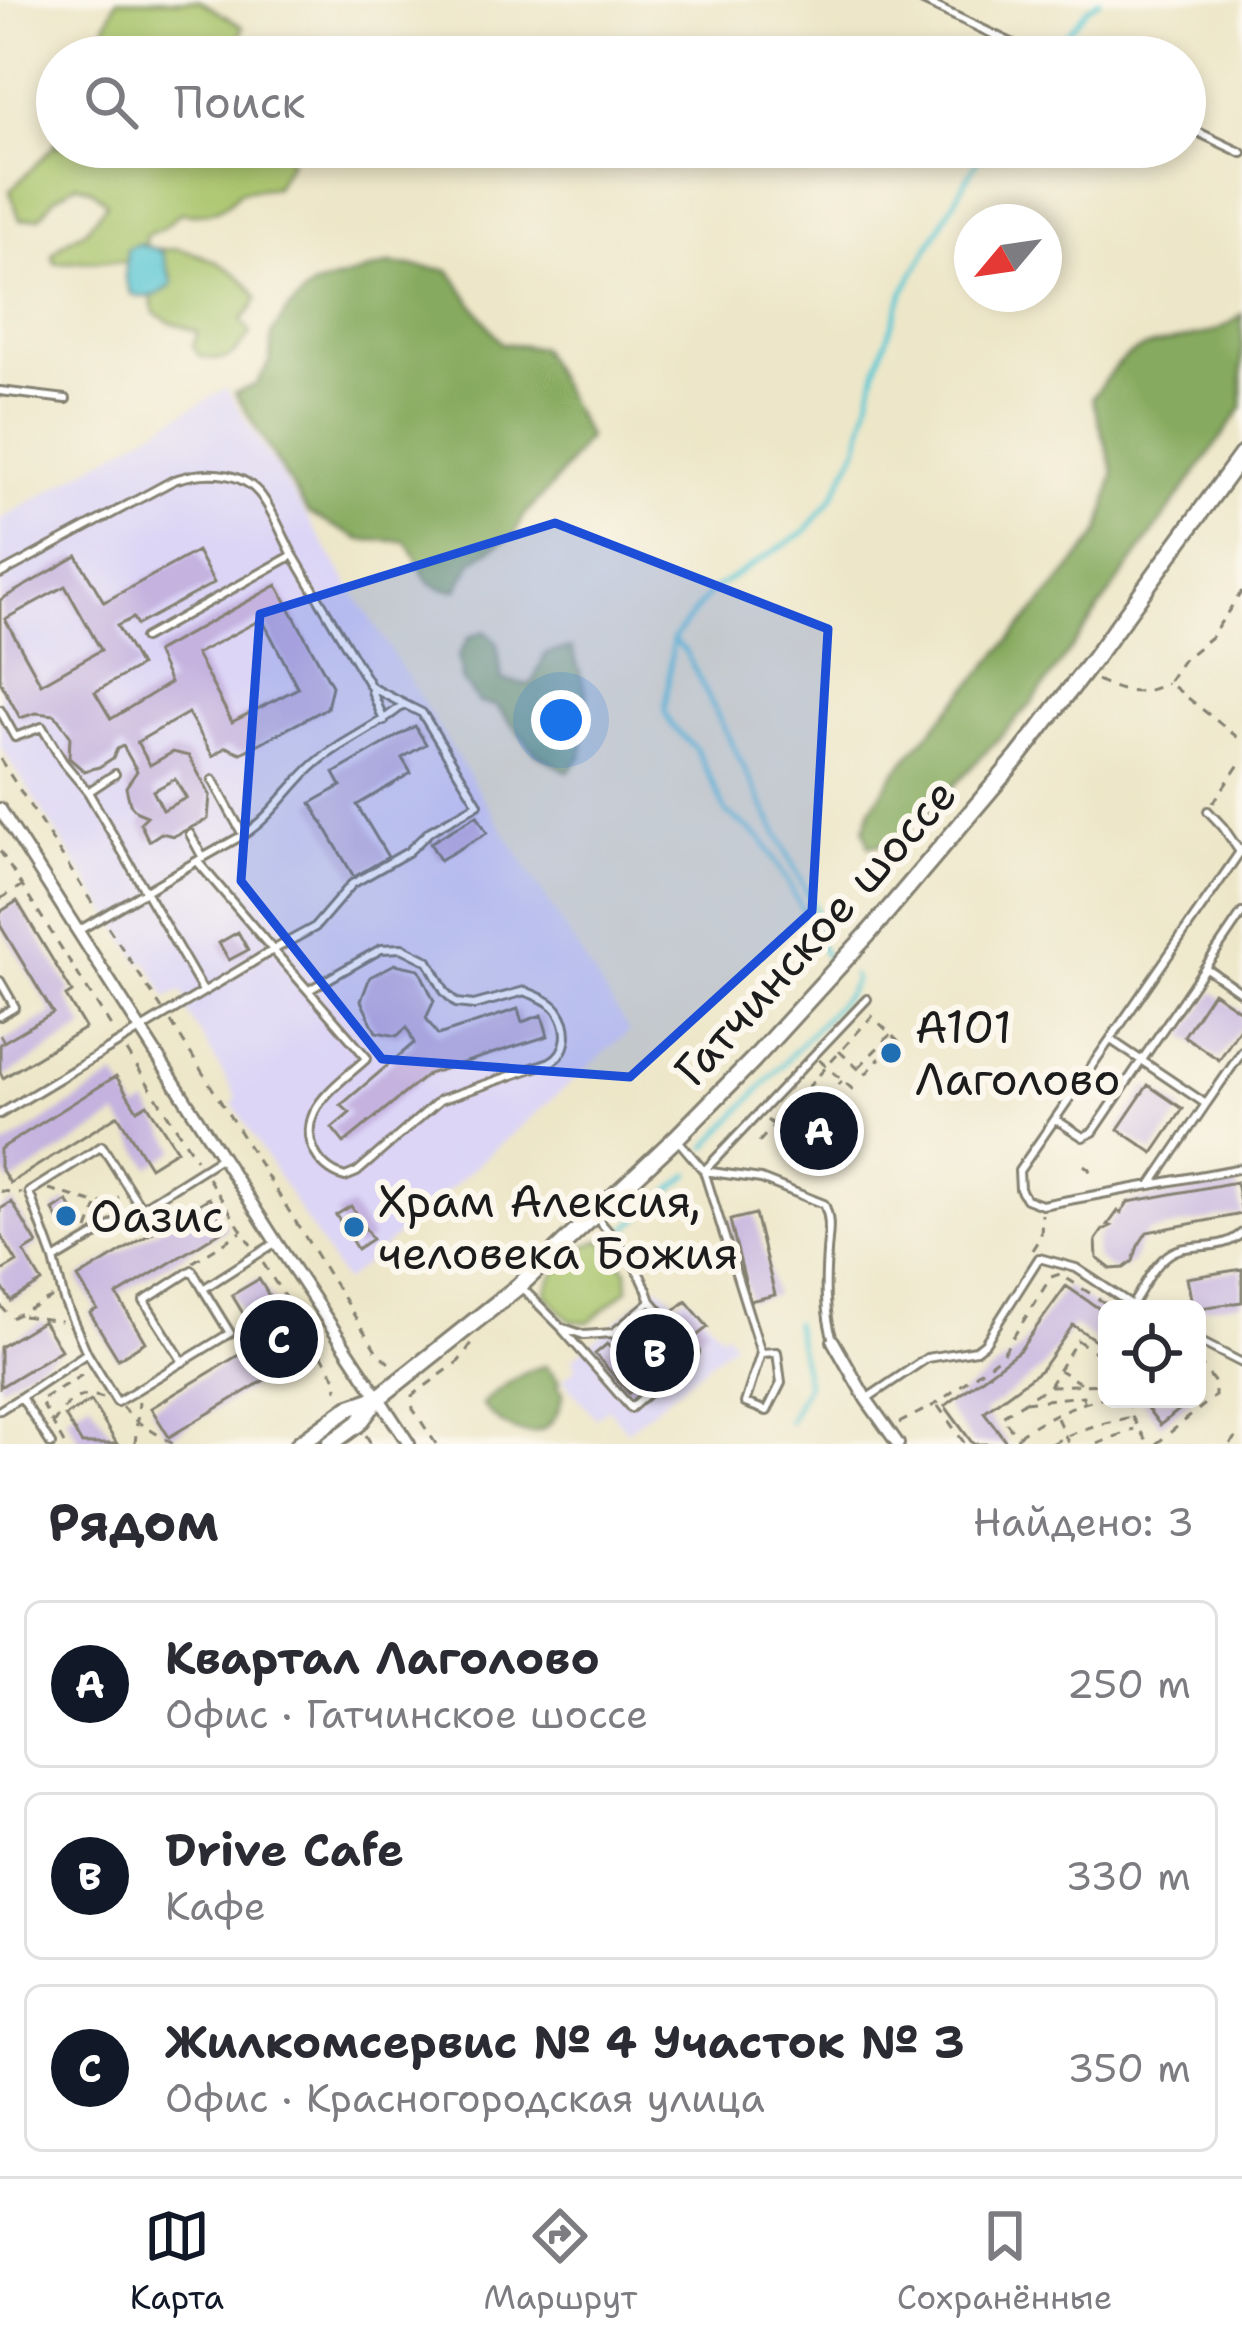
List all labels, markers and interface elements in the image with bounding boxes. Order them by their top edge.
search box [36,36,1206,168]
icon: search [78,69,144,135]
text: Поиск [174,72,305,132]
north arrow [954,204,1062,312]
your location [531,690,591,750]
street label: Гатчинское шоссе [661,765,969,1099]
place label: А101 Лаголово [915,997,1121,1109]
marker: А101 Лаголово [878,1040,904,1066]
pin: A [780,1086,858,1176]
place label: Храм Алексия, человека Божия [378,1171,738,1283]
place label: Оазис [90,1186,224,1246]
marker: Оазис [53,1203,79,1229]
marker: Храм Алексия, человека Божия [341,1214,367,1240]
pin: C [240,1294,318,1384]
map controls [1098,1300,1206,1408]
button: locate [1098,1300,1206,1408]
pin: B [616,1308,694,1398]
text: Рядом [48,1488,219,1556]
text: Найдено: 3 [973,1496,1194,1548]
text: Квартал Лаголово [165,1628,600,1688]
text: A [75,1658,105,1710]
text: 250 m [1067,1658,1191,1710]
text: Офис · Гатчинское шоссе [165,1688,648,1740]
text: Drive Cafe [165,1820,404,1880]
text: B [78,1850,102,1902]
text: 330 m [1065,1850,1191,1902]
text: Кафе [165,1880,266,1932]
text: Жилкомсервис № 4 Участок № 3 [165,2012,965,2072]
text: C [78,2042,102,2094]
text: 350 m [1067,2042,1191,2094]
text: Офис · Красногородская улица [165,2072,765,2124]
tab: Карта [130,2203,224,2320]
tab: Маршрут [483,2203,637,2320]
tab: Сохранённые [897,2203,1112,2320]

